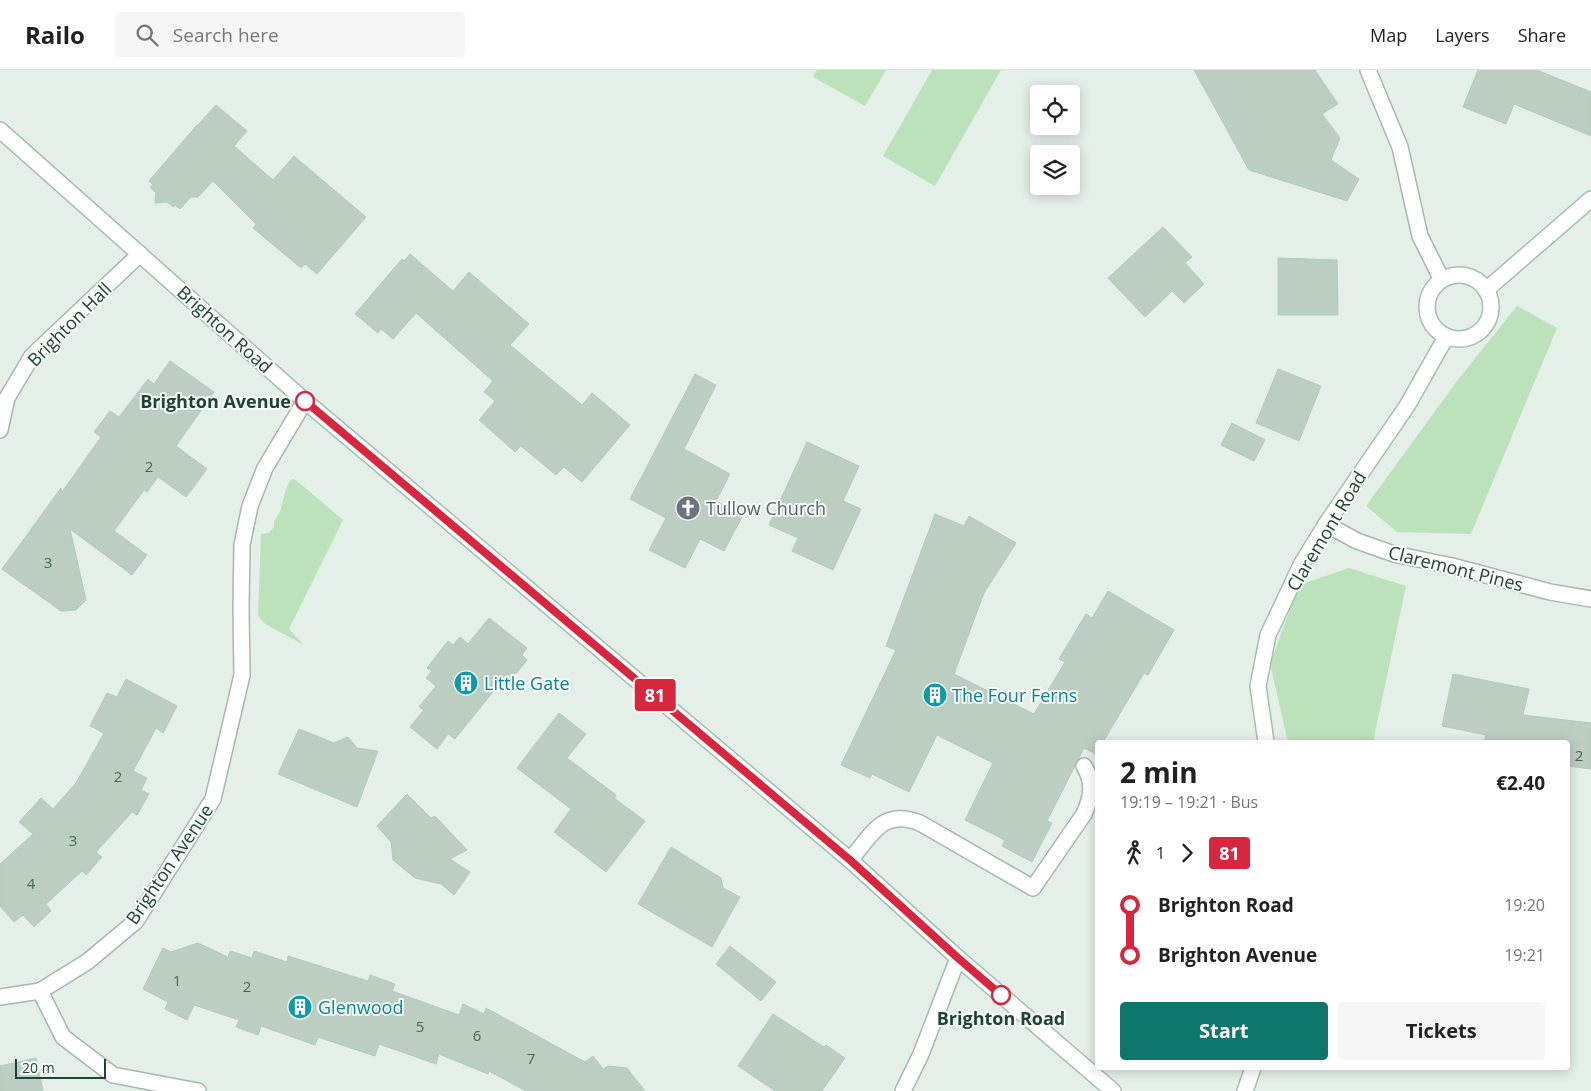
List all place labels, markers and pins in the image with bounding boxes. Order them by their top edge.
place label: Brighton Avenue [140,389,291,413]
marker: Brighton Avenue [295,391,315,411]
church icon: Tullow Church [675,495,701,521]
place label: Tullow Church [706,496,826,520]
building icon: Little Gate [453,670,479,696]
place label: Little Gate [484,671,570,695]
building icon: The Four Ferns [922,682,948,708]
place label: The Four Ferns [952,683,1077,707]
marker: Brighton Road [991,985,1011,1005]
building icon: Glenwood [287,994,313,1020]
place label: Glenwood [318,995,403,1019]
place label: Brighton Road [937,1006,1065,1030]

